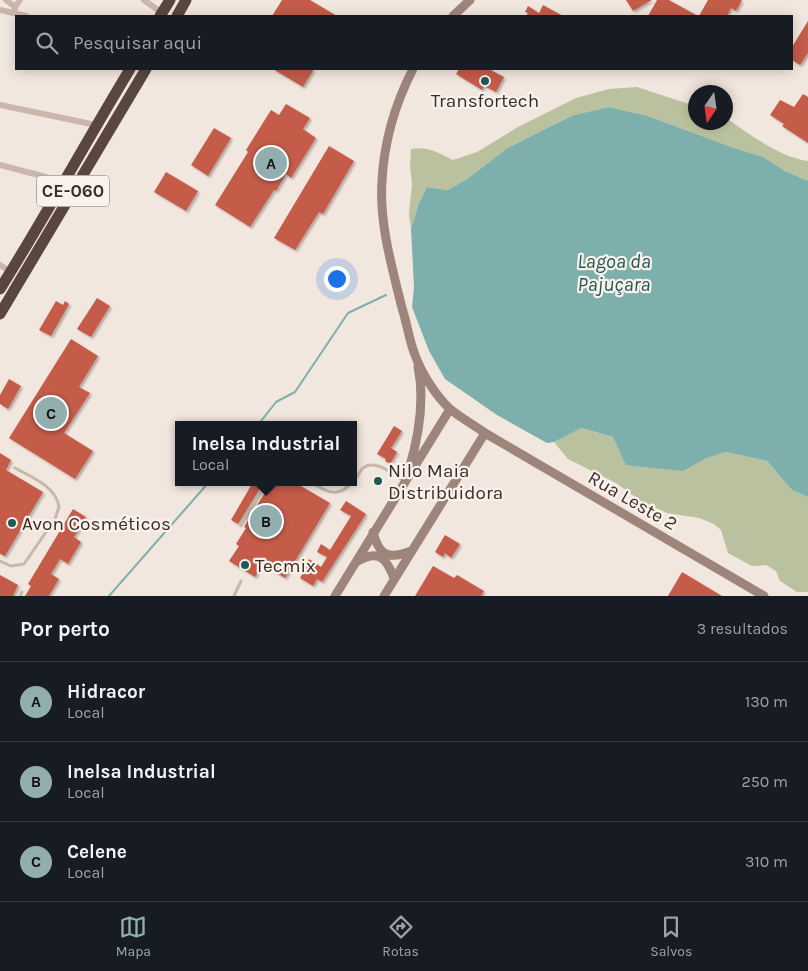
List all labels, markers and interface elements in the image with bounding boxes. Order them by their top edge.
search box [15,15,793,70]
icon: search [33,29,61,57]
text: Pesquisar aqui [73,32,202,54]
marker: Transfortech [479,75,491,87]
north arrow [688,85,733,130]
place label: Transfortech [431,90,539,112]
pin: A [255,144,287,182]
road number: CE-060 [37,176,109,207]
water label: Lagoa da Pajuçara [577,250,651,296]
your location [324,266,350,292]
pin: C [35,394,67,432]
popup [175,421,357,486]
text: Inelsa Industrial [192,433,340,455]
text: Local [192,455,229,474]
place label: Nilo Maia Distribuidora [388,460,503,504]
street label: Rua Leste 2 [584,467,681,535]
marker: Nilo Maia Distribuidora [372,475,384,487]
pin: B [250,502,282,540]
place label: Avon Cosméticos [22,513,171,535]
marker: Avon Cosméticos [6,517,18,529]
place label: Tecmix [255,555,316,577]
marker: Tecmix [239,559,251,571]
text: Por perto [20,617,110,641]
text: 3 resultados [697,619,788,638]
text: Hidracor [67,681,145,703]
text: A [31,692,41,711]
text: 130 m [745,692,788,711]
text: Local [67,703,105,722]
text: Inelsa Industrial [67,761,216,783]
text: B [31,772,41,791]
text: 250 m [741,772,788,791]
text: Local [67,783,105,802]
text: Celene [67,841,127,863]
text: C [31,852,41,871]
text: 310 m [745,852,788,871]
text: Local [67,863,105,882]
tab: Mapa [116,913,151,960]
tab: Rotas [382,913,419,960]
tab: Salvos [650,913,692,960]

